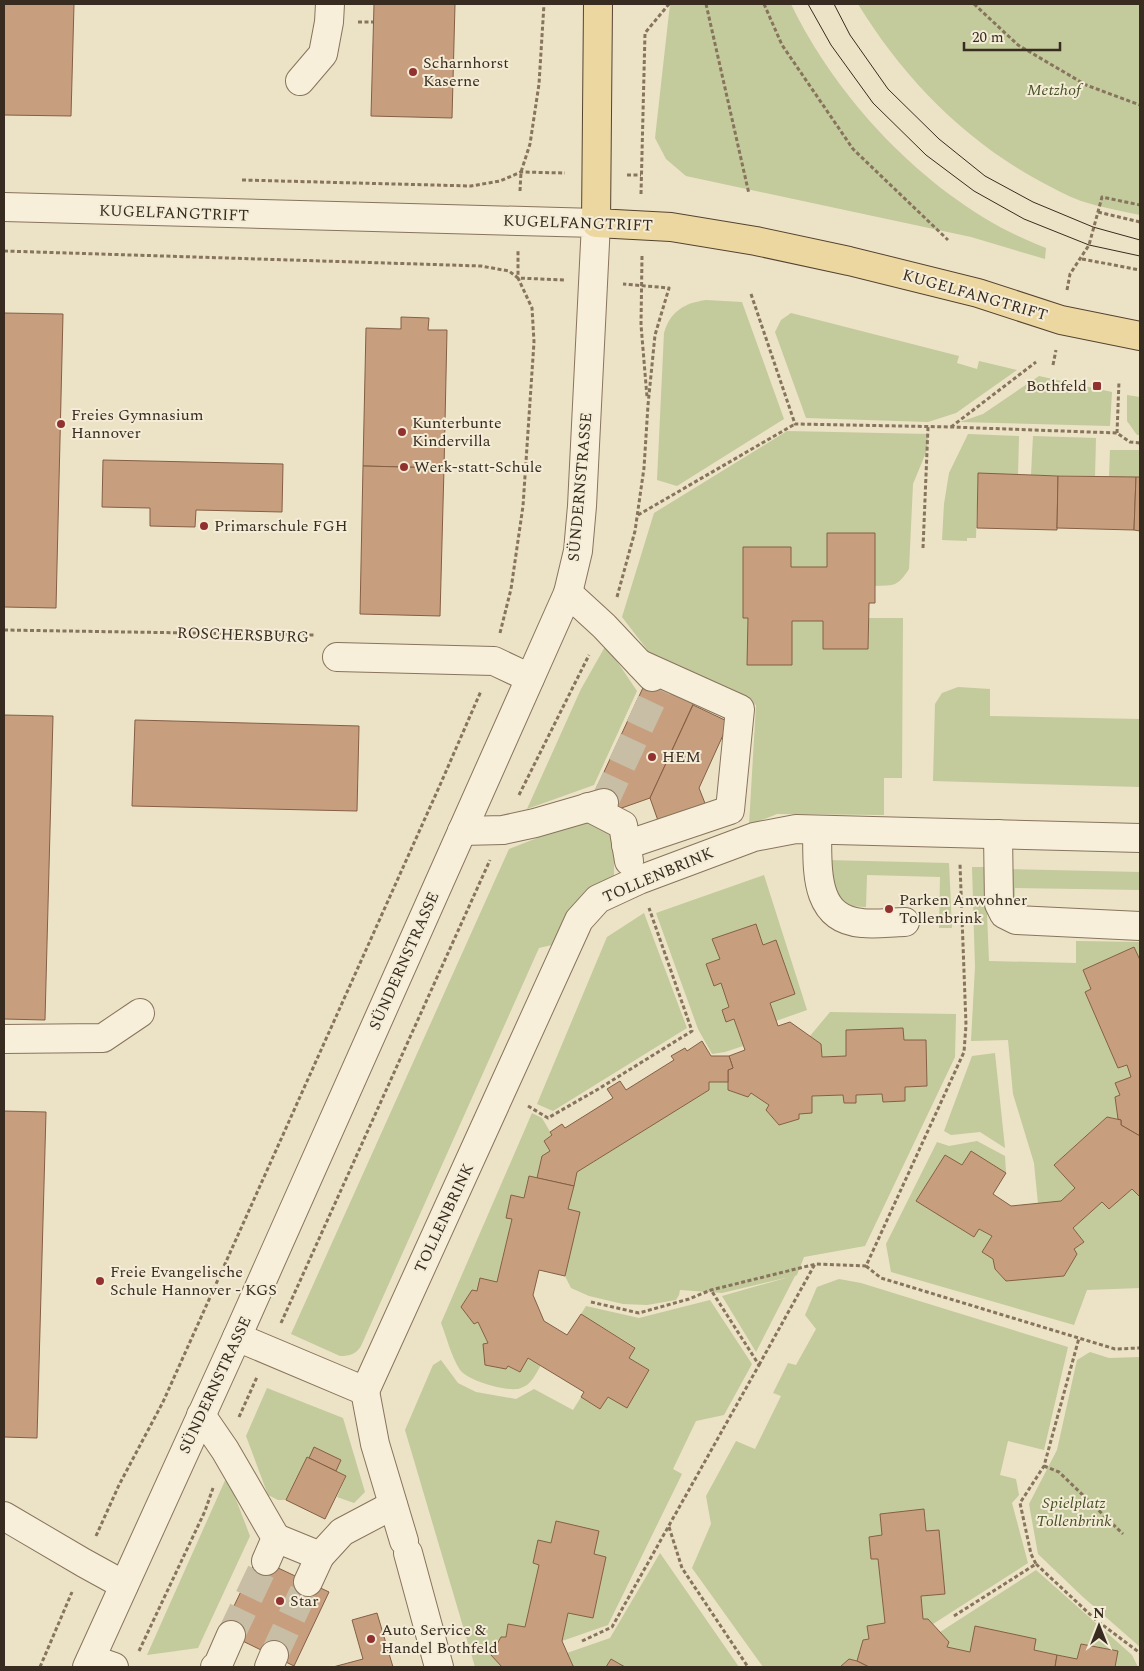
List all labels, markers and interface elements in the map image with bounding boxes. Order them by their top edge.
scale bar [964,20,1060,52]
text: 20 m [972,26,1004,49]
place label: Scharnhorst Kaserne [423,51,509,93]
marker: Scharnhorst Kaserne [407,66,419,78]
park label: Metzhof [1027,78,1084,102]
street label: KUGELFANGTRIFT [99,198,250,228]
street label: KUGELFANGTRIFT [503,208,654,238]
street label: KUGELFANGTRIFT [900,263,1051,327]
place label: Bothfeld [1026,374,1087,398]
marker: Bothfeld [1091,380,1103,392]
place label: Freies Gymnasium Hannover [71,403,204,445]
place label: Kunterbunte Kindervilla [412,411,502,453]
street label: SÜNDERNSTRASSE [562,411,598,563]
marker: Freies Gymnasium Hannover [55,418,67,430]
marker: Kunterbunte Kindervilla [396,426,408,438]
place label: Werk-statt-Schule [414,455,542,479]
marker: Werk-statt-Schule [398,461,410,473]
place label: Primarschule FGH [214,514,348,538]
marker: Primarschule FGH [198,520,210,532]
street label: ROSCHERSBURG [177,621,309,649]
place label: HEM [662,745,701,769]
marker: HEM [646,751,658,763]
street label: TOLLENBRINK [599,841,718,909]
street label: SÜNDERNSTRASSE [363,888,445,1034]
place label: Parken Anwohner Tollenbrink [899,888,1027,930]
marker: Parken Anwohner Tollenbrink [883,903,895,915]
street label: TOLLENBRINK [408,1159,480,1277]
place label: Freie Evangelische Schule Hannover - KGS [110,1260,277,1302]
marker: Freie Evangelische Schule Hannover - KGS [94,1275,106,1287]
street label: SÜNDERNSTRASSE [173,1312,257,1458]
park label: Spielplatz Tollenbrink [1036,1491,1112,1533]
place label: Star [290,1589,319,1613]
marker: Star [274,1595,286,1607]
north arrow [1074,1601,1124,1651]
text: N [1093,1603,1105,1624]
place label: Auto Service & Handel Bothfeld [381,1618,498,1660]
marker: Auto Service & Handel Bothfeld [365,1633,377,1645]

